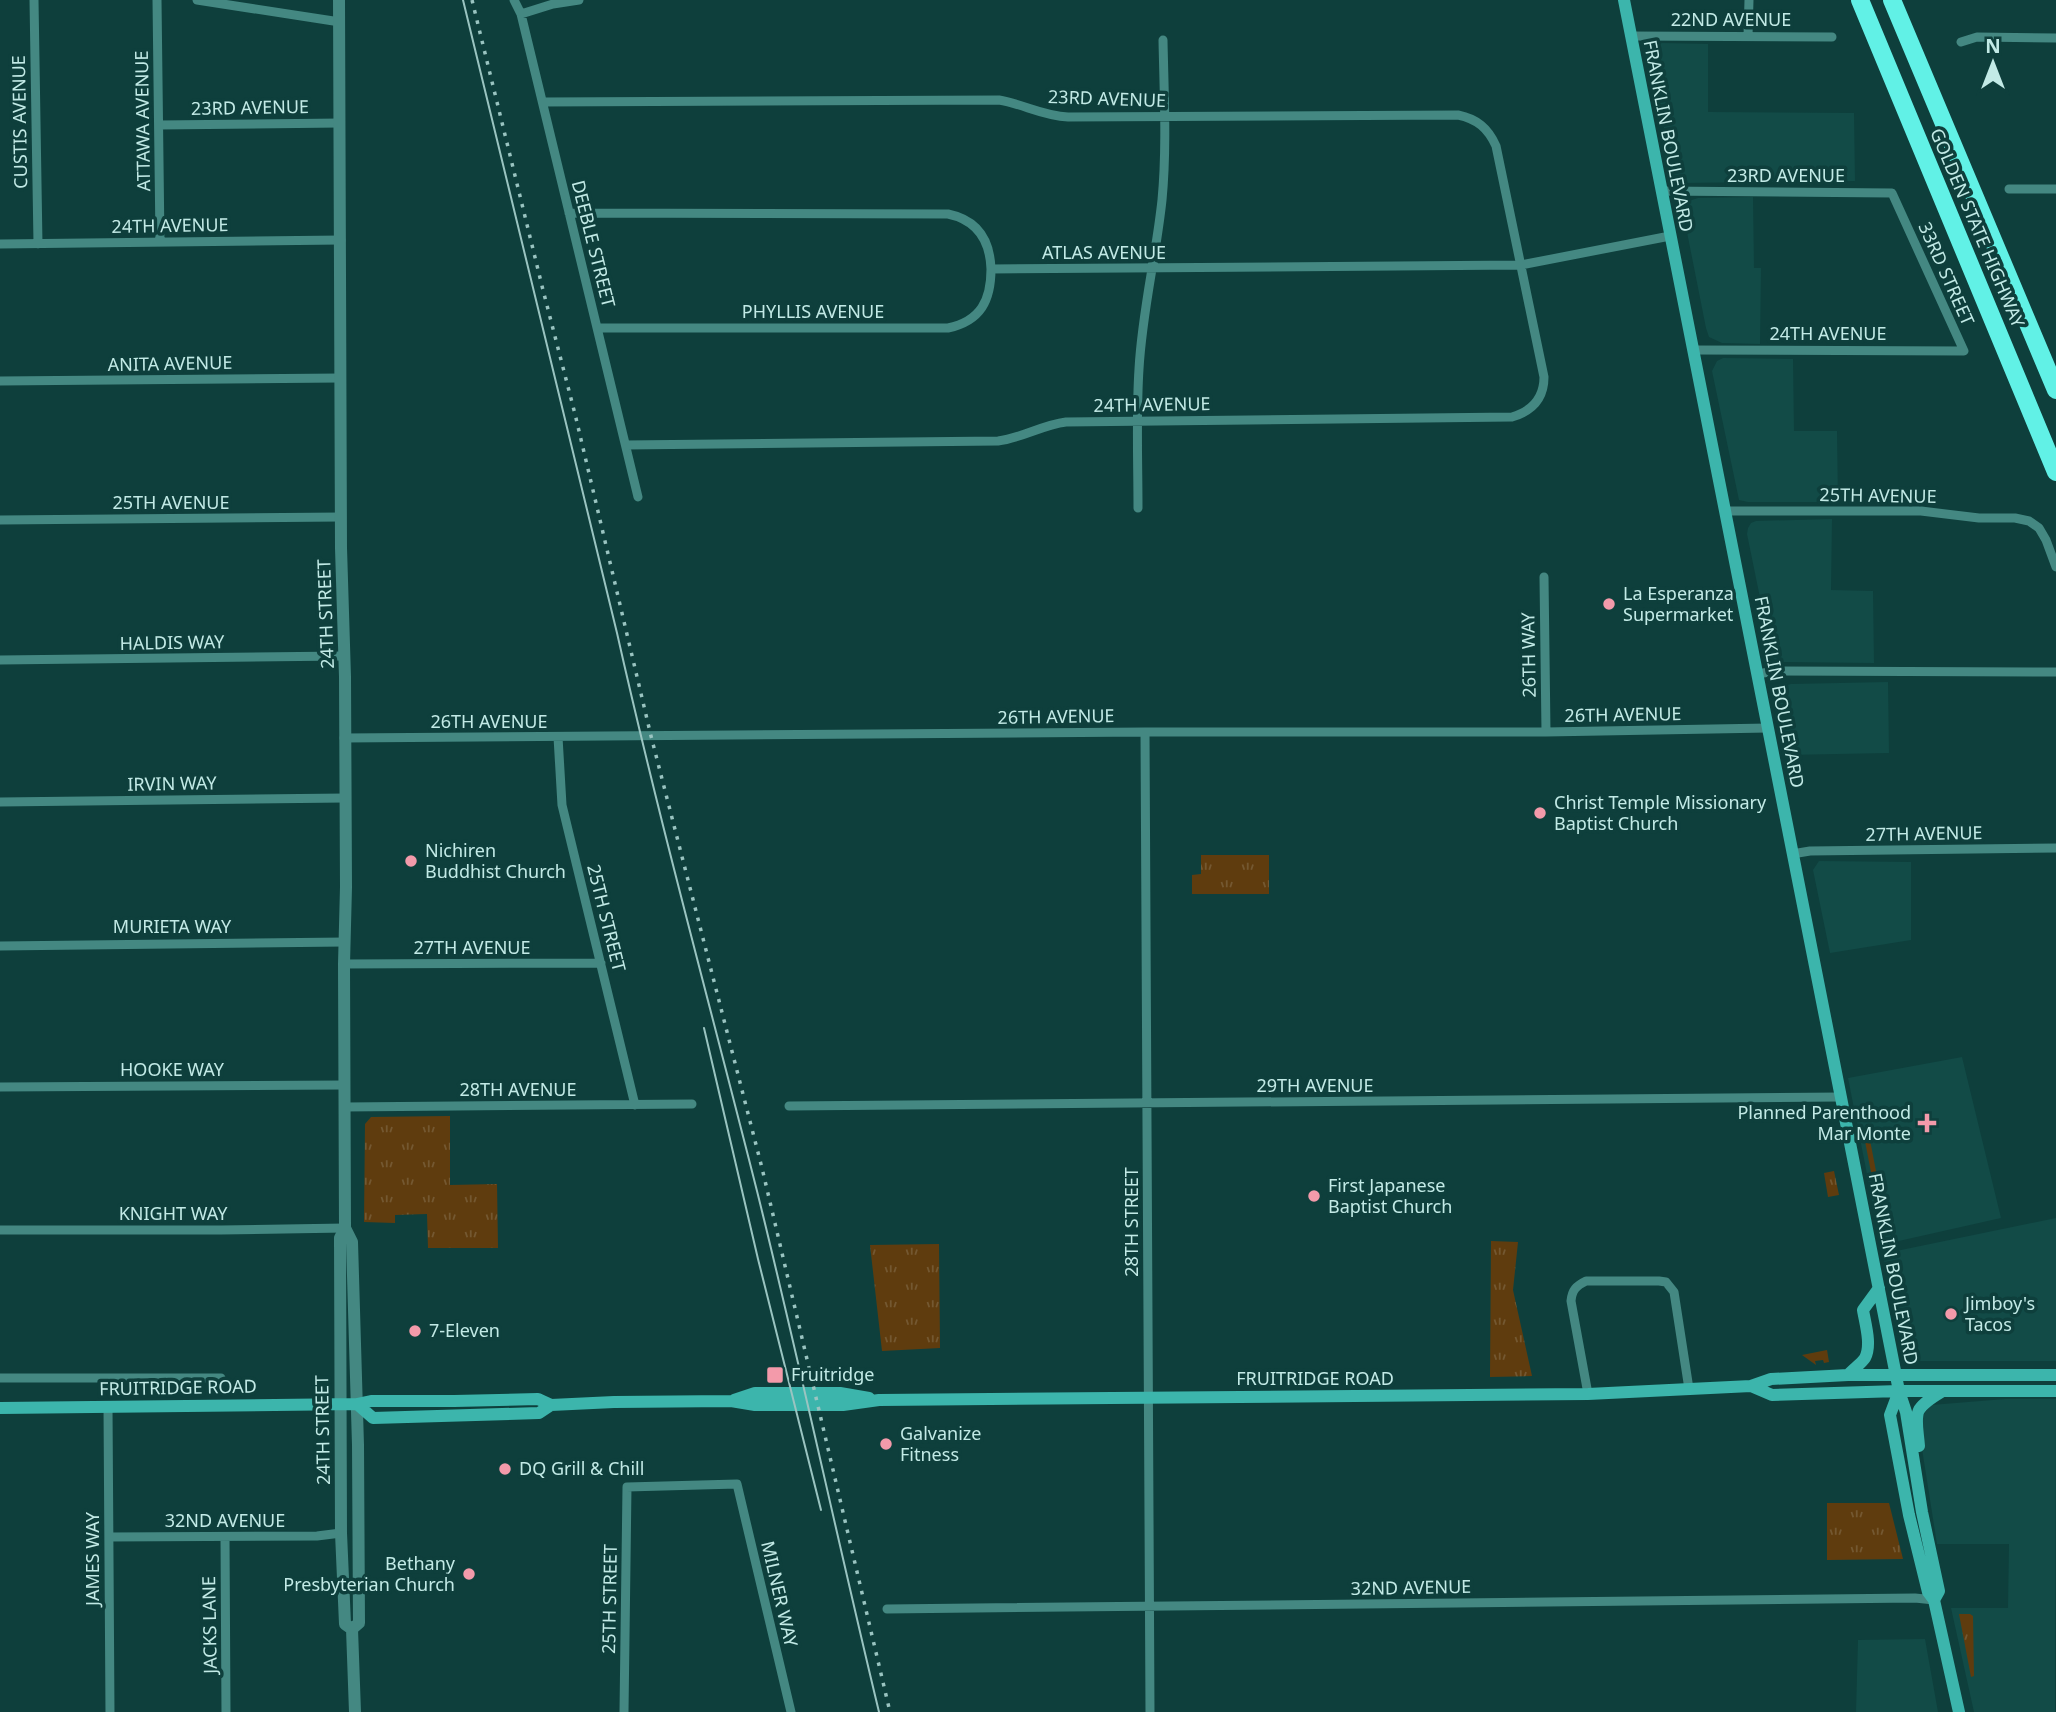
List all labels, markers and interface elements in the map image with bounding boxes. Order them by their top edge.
street label: 22ND AVENUE [1671,7,1791,31]
north arrow [1958,28,2028,98]
text: N [1985,33,2001,59]
street label: FRANKLIN BOULEVARD [1639,38,1699,234]
street label: ATTAWA AVENUE [129,50,155,192]
street label: CUSTIS AVENUE [6,55,32,189]
street label: 23RD AVENUE [1048,84,1166,112]
street label: 23RD AVENUE [191,94,309,120]
street label: GOLDEN STATE HIGHWAY [1925,124,2031,332]
street label: 23RD AVENUE [1727,163,1845,187]
street label: DEEBLE STREET [567,178,621,310]
street label: 24TH AVENUE [111,212,229,238]
street label: 33RD STREET [1913,218,1980,329]
street label: ATLAS AVENUE [1042,240,1166,264]
street label: PHYLLIS AVENUE [742,299,884,323]
street label: 24TH AVENUE [1769,321,1887,345]
street label: ANITA AVENUE [107,350,233,376]
street label: 24TH AVENUE [1093,391,1211,417]
street label: 25TH AVENUE [1819,482,1937,508]
street label: 25TH AVENUE [112,490,230,514]
street label: 24TH STREET [311,559,339,669]
place label: La Esperanza Supermarket [1623,581,1734,626]
street label: FRANKLIN BOULEVARD [1750,594,1810,790]
marker: La Esperanza Supermarket [1601,596,1617,612]
street label: 26TH WAY [1515,611,1541,698]
street label: HALDIS WAY [119,629,225,655]
street label: 26TH AVENUE [1564,701,1682,727]
street label: 26TH AVENUE [997,703,1115,729]
street label: 26TH AVENUE [430,709,548,733]
street label: IRVIN WAY [127,770,218,796]
place label: Christ Temple Missionary Baptist Church [1554,790,1767,835]
marker: Christ Temple Missionary Baptist Church [1532,805,1548,821]
street label: 27TH AVENUE [1865,820,1983,846]
place label: Nichiren Buddhist Church [425,838,566,883]
marker: Nichiren Buddhist Church [403,853,419,869]
street label: 25TH STREET [582,862,632,974]
street label: MURIETA WAY [113,914,232,938]
street label: 27TH AVENUE [413,935,531,959]
street label: HOOKE WAY [120,1057,225,1081]
street label: 29TH AVENUE [1256,1073,1374,1097]
street label: 28TH AVENUE [459,1077,577,1101]
place label: Planned Parenthood Mar Monte [1737,1100,1911,1145]
marker: Planned Parenthood Mar Monte [1917,1113,1937,1133]
street label: 28TH STREET [1119,1167,1143,1277]
street label: FRANKLIN BOULEVARD [1864,1171,1924,1367]
place label: First Japanese Baptist Church [1328,1173,1452,1218]
marker: First Japanese Baptist Church [1306,1188,1322,1204]
street label: KNIGHT WAY [119,1201,228,1225]
place label: Jimboy's Tacos [1963,1291,2035,1336]
marker: Jimboy's Tacos [1943,1306,1959,1322]
place label: 7-Eleven [429,1318,500,1342]
marker: 7-Eleven [407,1323,423,1339]
place label: Fruitridge [791,1362,874,1386]
marker: Fruitridge [765,1365,785,1385]
street label: FRUITRIDGE ROAD [1236,1366,1394,1390]
street label: FRUITRIDGE ROAD [99,1374,257,1400]
street label: 24TH STREET [309,1375,335,1485]
place label: Galvanize Fitness [900,1421,981,1466]
marker: Galvanize Fitness [878,1436,894,1452]
place label: DQ Grill & Chill [519,1456,644,1480]
marker: DQ Grill & Chill [497,1461,513,1477]
street label: 32ND AVENUE [165,1508,285,1532]
street label: JAMES WAY [80,1511,104,1608]
street label: MILNER WAY [756,1538,804,1650]
street label: 25TH STREET [596,1544,622,1654]
place label: Bethany Presbyterian Church [283,1551,456,1596]
marker: Bethany Presbyterian Church [461,1566,477,1582]
street label: 32ND AVENUE [1351,1574,1471,1600]
street label: JACKS LANE [196,1576,222,1676]

